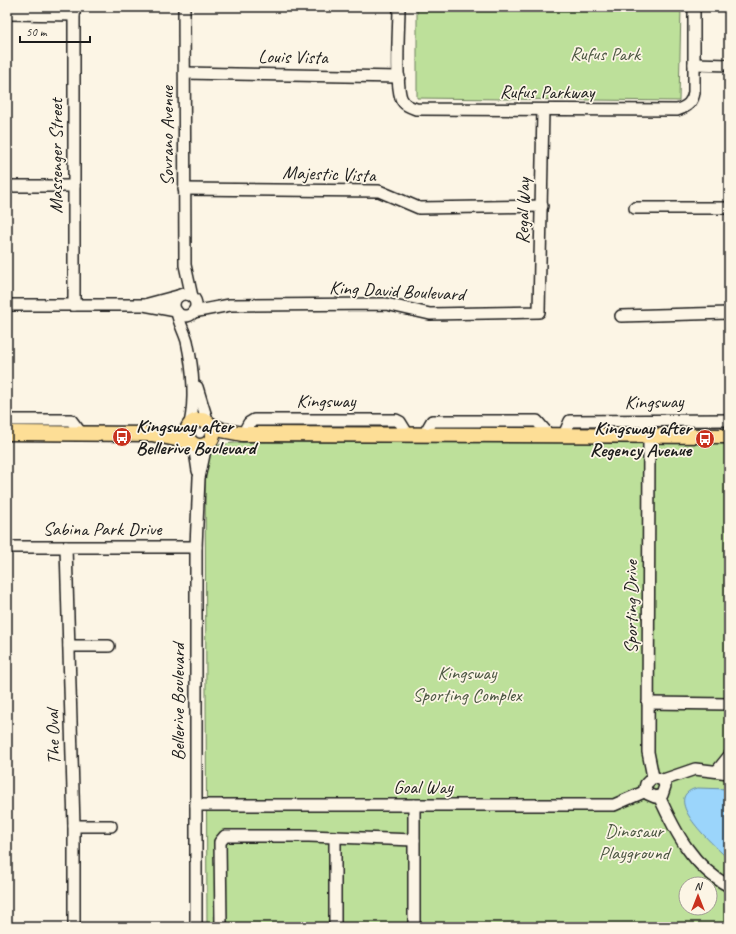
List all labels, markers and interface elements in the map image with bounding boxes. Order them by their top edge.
scale bar [20,18,90,44]
text: 50 m [26,24,48,40]
park label: Rufus Park [570,42,642,66]
street label: Louis Vista [258,44,329,70]
street label: Rufus Parkway [500,80,596,104]
street label: Sovrano Avenue [155,84,179,186]
street label: Massenger Street [44,97,68,214]
street label: Majestic Vista [282,160,377,188]
street label: Regal Way [510,176,536,244]
street label: King David Boulevard [329,275,469,307]
street label: Kingsway [297,389,357,413]
street label: Kingsway [624,389,685,415]
place label: Kingsway after Bellerive Boulevard [136,414,259,460]
place label: Kingsway after Regency Avenue [590,416,693,462]
bus stop icon: Kingsway after Bellerive Boulevard [111,426,133,448]
bus stop icon: Kingsway after Regency Avenue [694,428,716,450]
street label: Sabina Park Drive [43,517,163,541]
street label: Sporting Drive [619,558,643,654]
street label: Bellerive Boulevard [166,640,190,761]
park label: Kingsway Sporting Complex [412,661,523,707]
street label: The Oval [40,705,66,765]
street label: Goal Way [393,775,454,799]
park label: Dinosaur Playground [599,819,672,865]
north arrow [678,876,718,916]
text: N [695,879,704,893]

